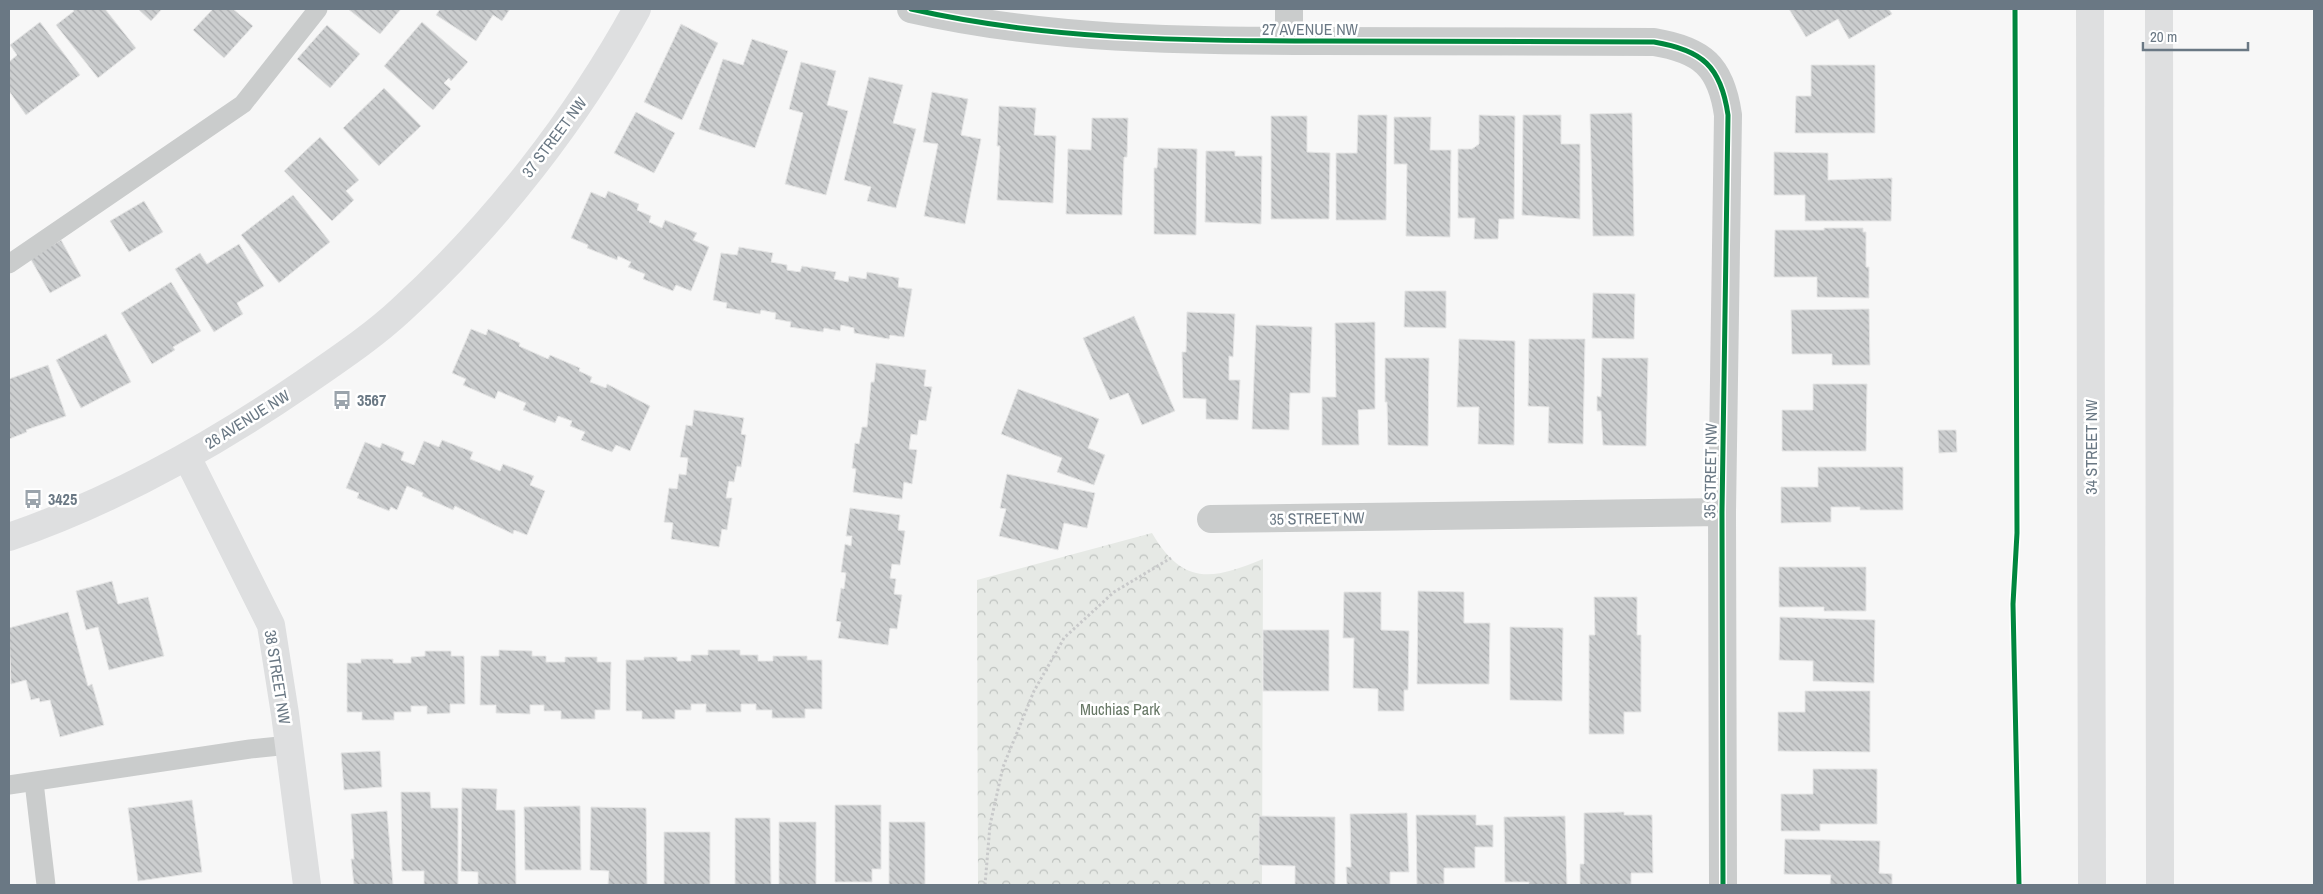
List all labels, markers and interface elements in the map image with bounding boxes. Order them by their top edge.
street label: 27 AVENUE NW [1262,18,1359,40]
scale bar [2143,20,2248,52]
text: 20 m [2150,26,2177,47]
street label: 37 STREET NW [517,92,592,182]
street label: 26 AVENUE NW [200,384,294,454]
bus stop icon: 3567 [331,389,353,411]
place label: 3567 [357,389,386,411]
street label: 34 STREET NW [2080,399,2102,495]
street label: 35 STREET NW [1698,423,1722,519]
bus stop icon: 3425 [22,488,44,510]
place label: 3425 [48,488,77,510]
street label: 35 STREET NW [1269,506,1365,530]
street label: 38 STREET NW [260,628,296,726]
park label: Muchias Park [1080,698,1161,720]

